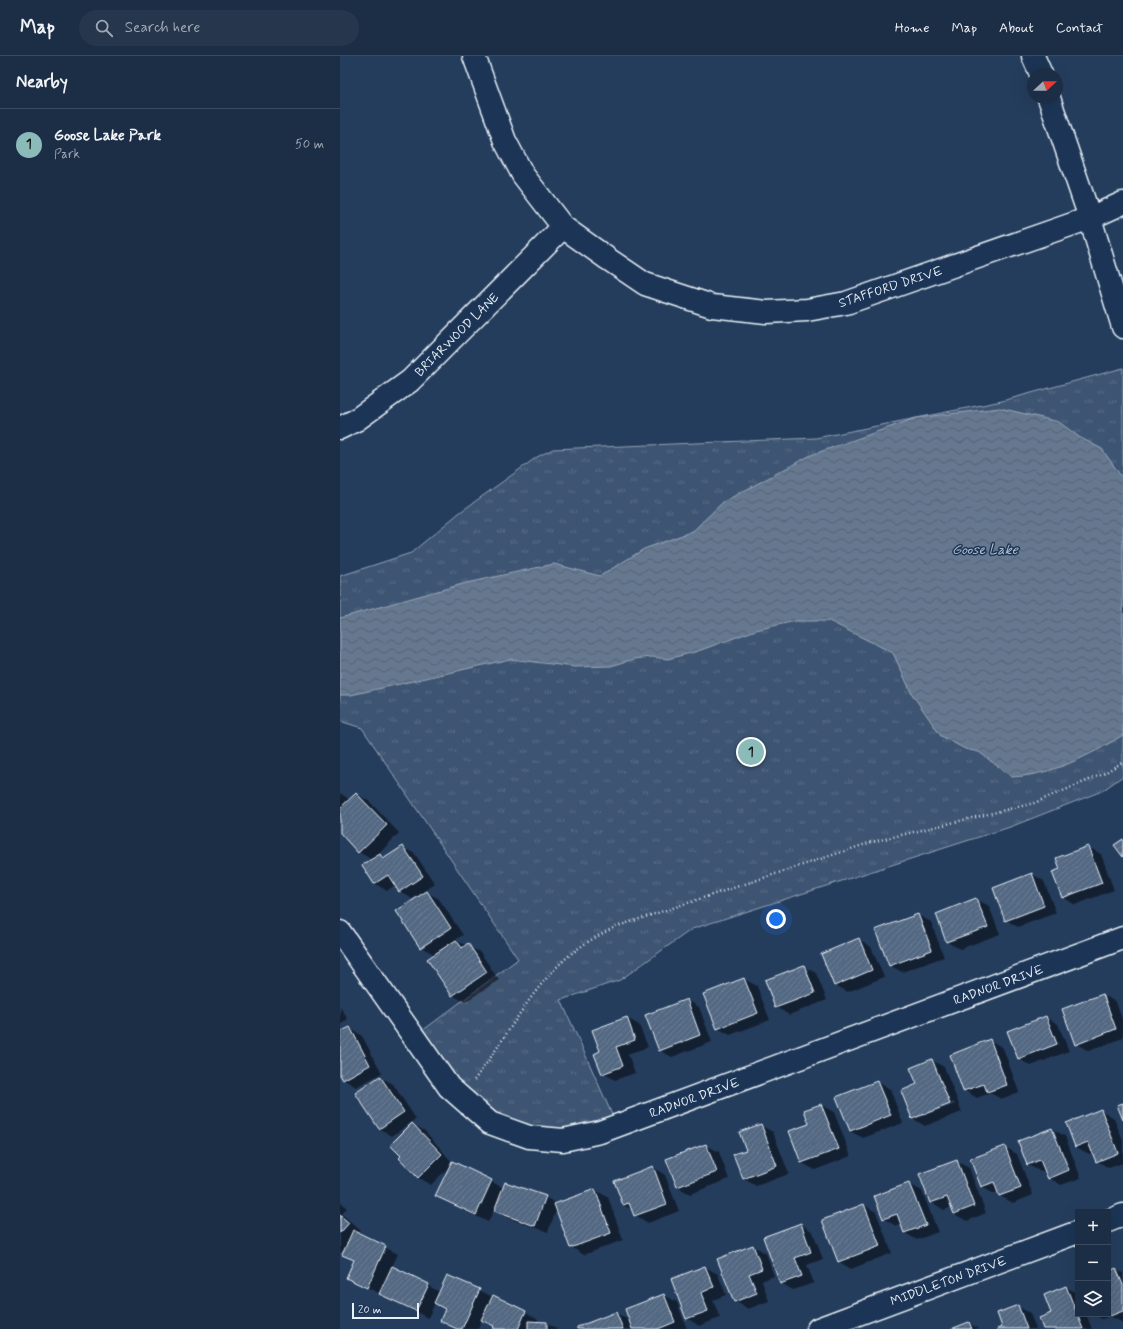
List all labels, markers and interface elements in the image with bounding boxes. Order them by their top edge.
search box [79,10,359,46]
text: Map [20,15,55,40]
icon: search [93,17,115,39]
text: Search here [125,18,200,38]
text: Home [895,19,929,37]
text: Map [951,19,977,37]
text: About [999,19,1034,37]
text: Contact [1056,19,1103,37]
north arrow [1027,68,1063,104]
text: Nearby [16,71,68,93]
text: Goose Lake Park [54,126,161,146]
text: 1 [26,136,32,153]
text: 50 m [295,136,324,153]
text: Park [54,146,80,163]
street label: STAFFORD DRIVE [836,263,944,312]
street label: BRIARWOOD LANE [411,289,503,381]
water label: Goose Lake [952,541,1019,559]
pin: 1 [738,737,764,767]
your location [766,909,786,929]
street label: RADNOR DRIVE [951,961,1046,1010]
street label: RADNOR DRIVE [647,1074,742,1123]
map controls [1075,1209,1111,1317]
button: + [1075,1209,1111,1245]
button: − [1075,1245,1111,1281]
street label: MIDDLETON DRIVE [888,1252,1009,1310]
button: layers [1075,1281,1111,1317]
scale bar [352,1301,419,1320]
text: 20 m [358,1303,381,1317]

